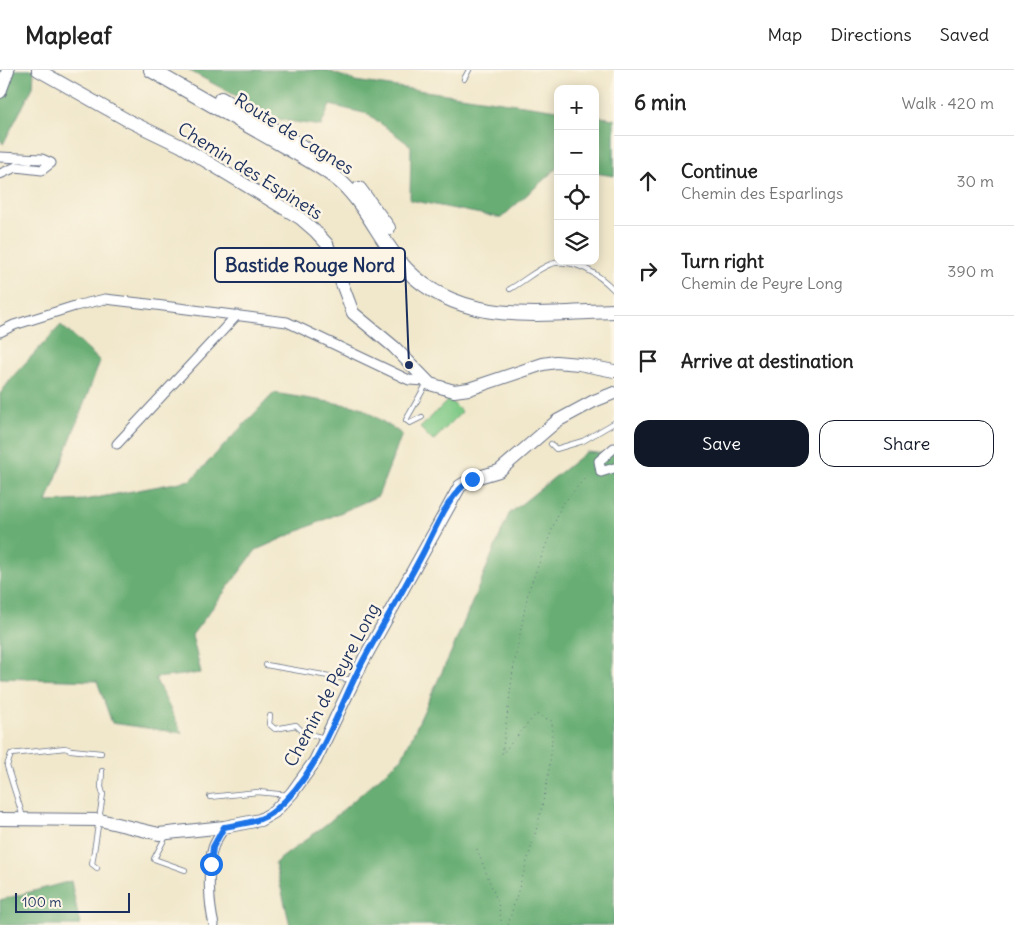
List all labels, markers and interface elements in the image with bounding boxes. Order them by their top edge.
text: Mapleaf [25,20,112,50]
text: Map [767,23,802,46]
text: Directions [830,23,912,46]
text: Saved [940,23,989,46]
map controls [554,85,599,265]
button: + [554,85,599,130]
street label: Route de Cagnes [230,88,358,180]
text: 6 min [634,89,686,116]
text: Walk · 420 m [902,93,994,113]
street label: Chemin des Espinets [174,117,327,224]
button: − [554,130,599,175]
text: Continue [681,159,758,183]
icon: ahead [634,167,662,195]
text: 30 m [957,171,994,191]
button: locate [554,175,599,220]
text: Chemin des Esparlings [681,183,843,203]
button: layers [554,220,599,265]
callout: Bastide Rouge Nord [215,248,405,282]
text: Turn right [681,249,764,273]
text: Bastide Rouge Nord [225,253,395,277]
icon: right [634,257,662,285]
text: 390 m [947,261,994,281]
text: Chemin de Peyre Long [681,273,843,293]
icon: arrive [634,347,662,375]
text: Arrive at destination [681,349,854,373]
button: Save [634,420,809,467]
button: Share [819,420,994,467]
route end [461,468,484,491]
street label: Chemin de Peyre Long [279,599,384,770]
route start [200,853,223,876]
scale bar [15,890,130,913]
text: 100 m [22,893,62,911]

